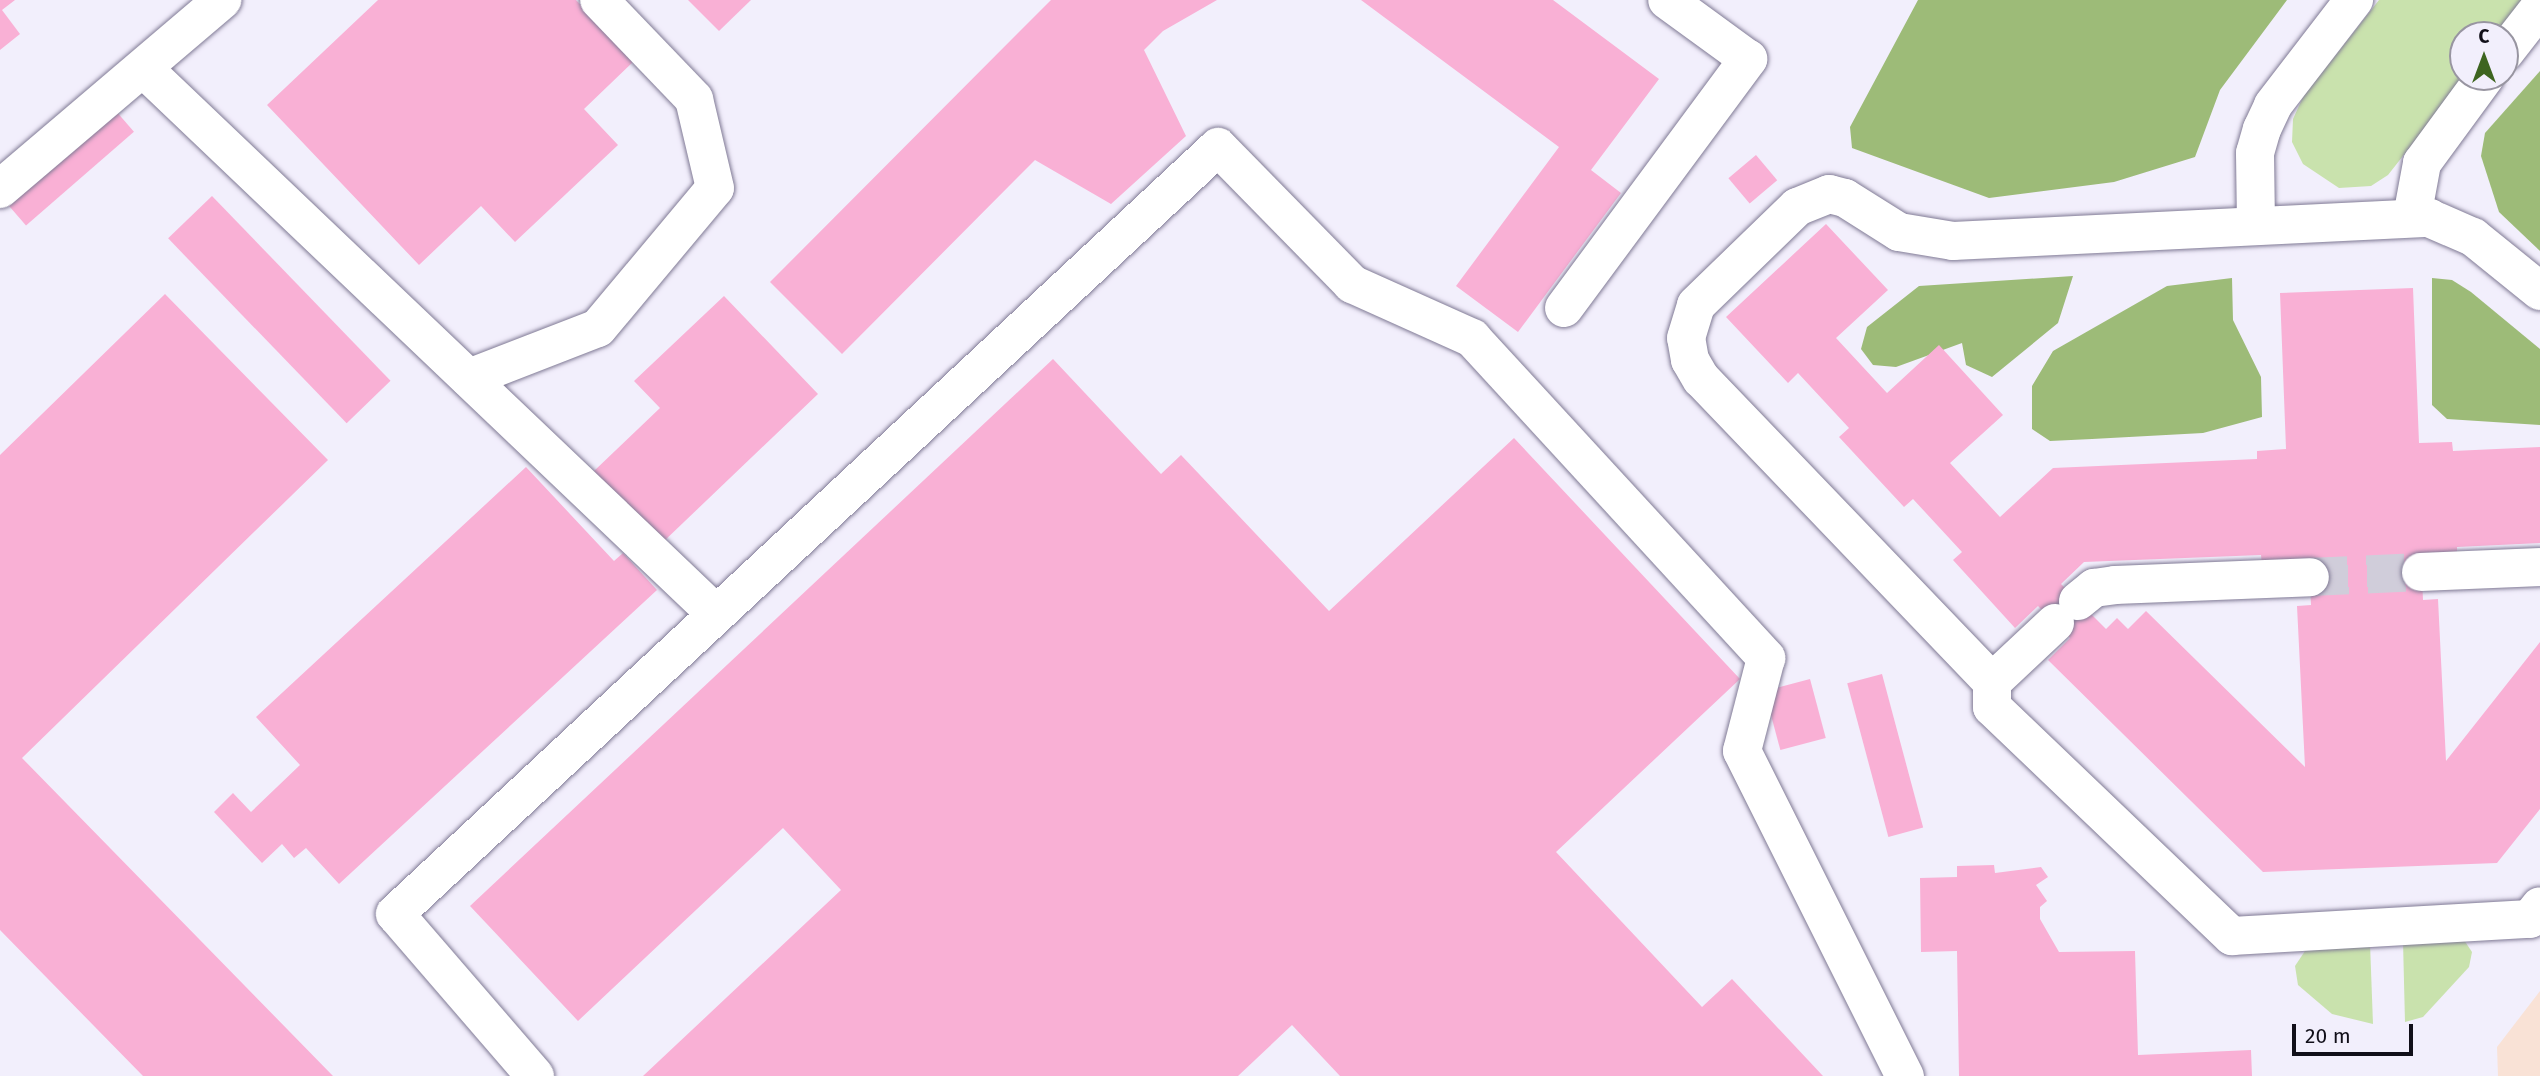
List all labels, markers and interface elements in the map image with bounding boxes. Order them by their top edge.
north arrow [2449,21,2519,91]
text: С [2479,25,2489,48]
scale bar [2295,1010,2416,1054]
text: 20 m [2305,1023,2351,1049]

